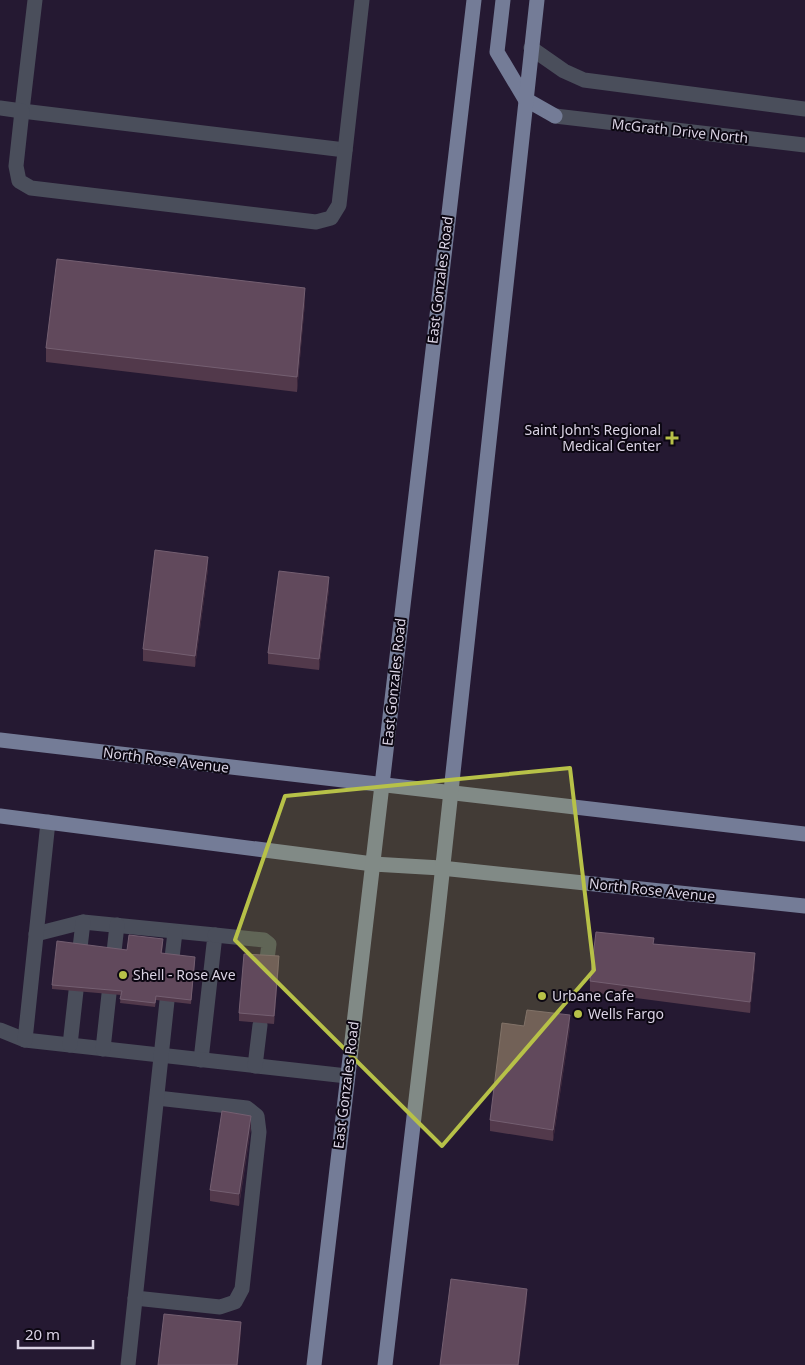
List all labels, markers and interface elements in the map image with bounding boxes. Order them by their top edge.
street label: McGrath Drive North [611,114,749,147]
street label: East Gonzales Road [422,215,457,345]
place label: Saint John's Regional Medical Center [525,420,661,455]
marker: Saint John's Regional Medical Center [665,431,679,445]
street label: East Gonzales Road [377,617,410,747]
street label: North Rose Avenue [102,742,230,777]
street label: North Rose Avenue [588,873,716,906]
place label: Shell - Rose Ave [133,965,236,984]
marker: Shell - Rose Ave [117,969,129,981]
place label: Urbane Cafe [552,986,634,1005]
marker: Urbane Cafe [536,990,548,1002]
place label: Wells Fargo [588,1004,664,1023]
marker: Wells Fargo [572,1008,584,1020]
street label: East Gonzales Road [328,1020,363,1150]
scale bar [18,1318,92,1350]
text: 20 m [25,1324,60,1344]

